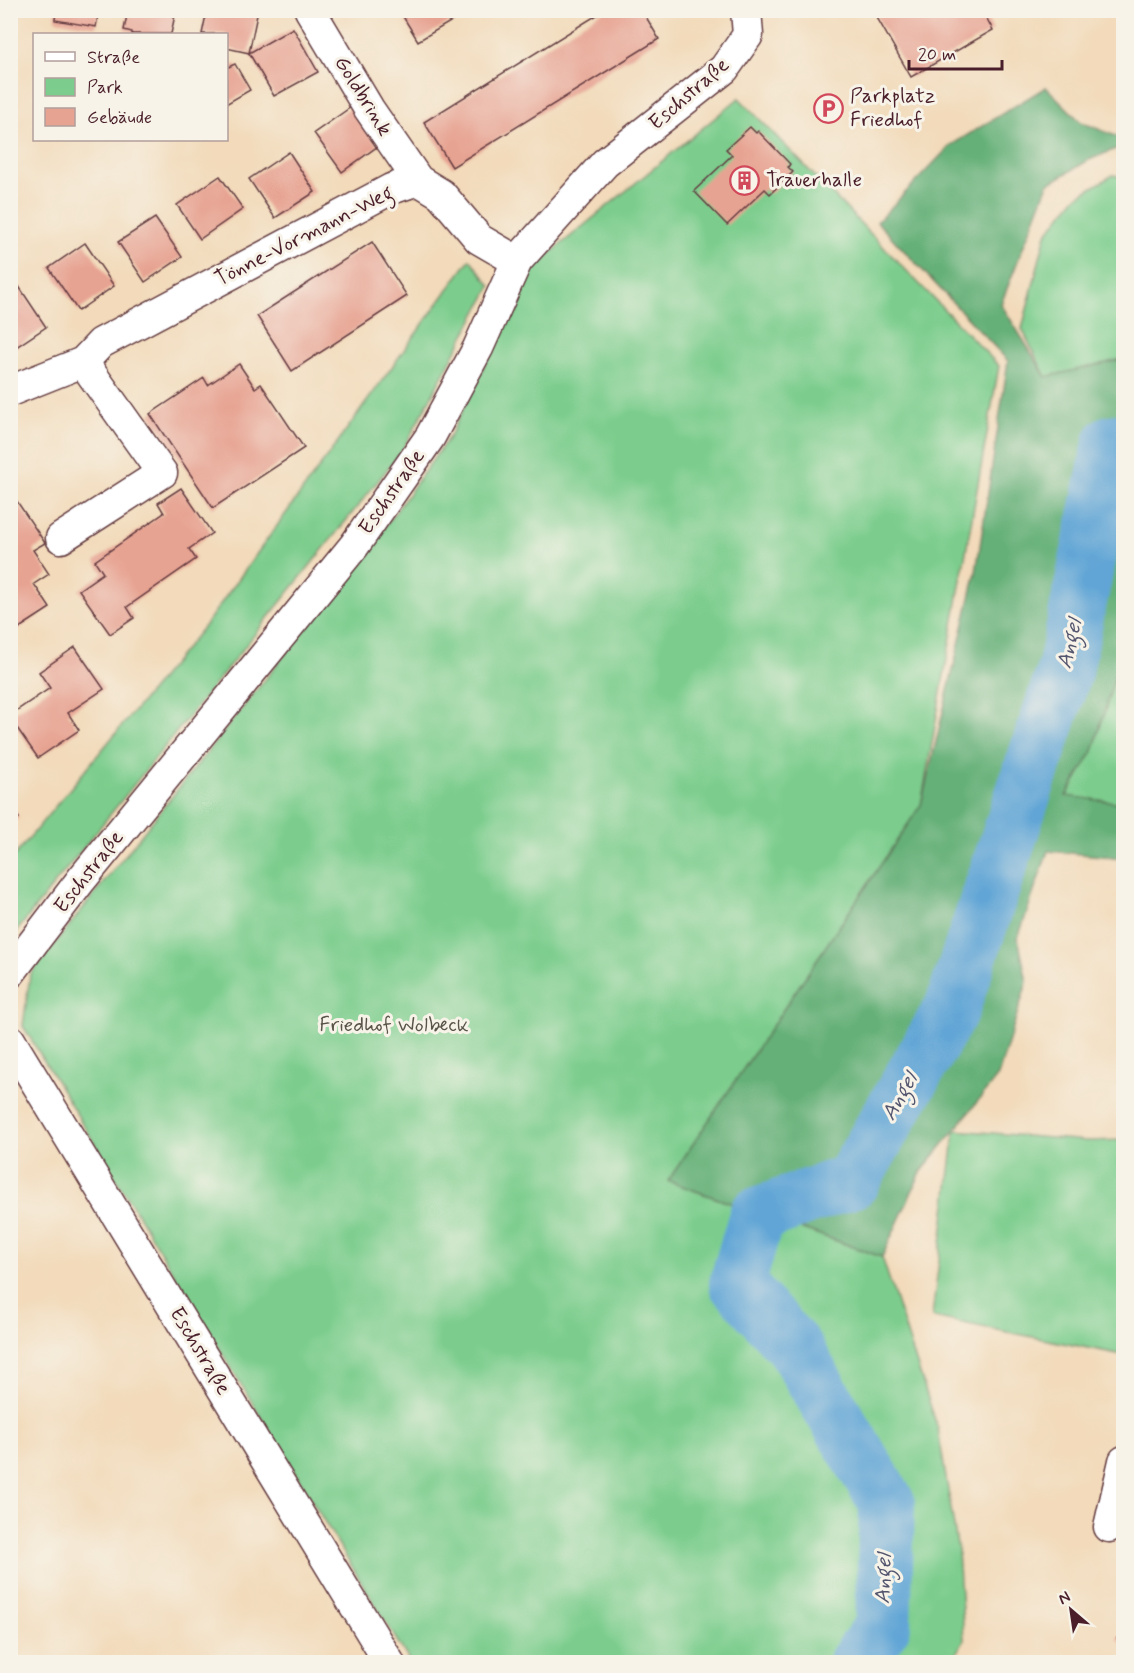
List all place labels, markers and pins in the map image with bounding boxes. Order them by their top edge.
place label: Parkplatz Friedhof [850,82,935,134]
parking icon: Parkplatz Friedhof [813,92,845,124]
building icon: Trauerhalle [729,164,761,196]
place label: Trauerhalle [766,166,862,194]

